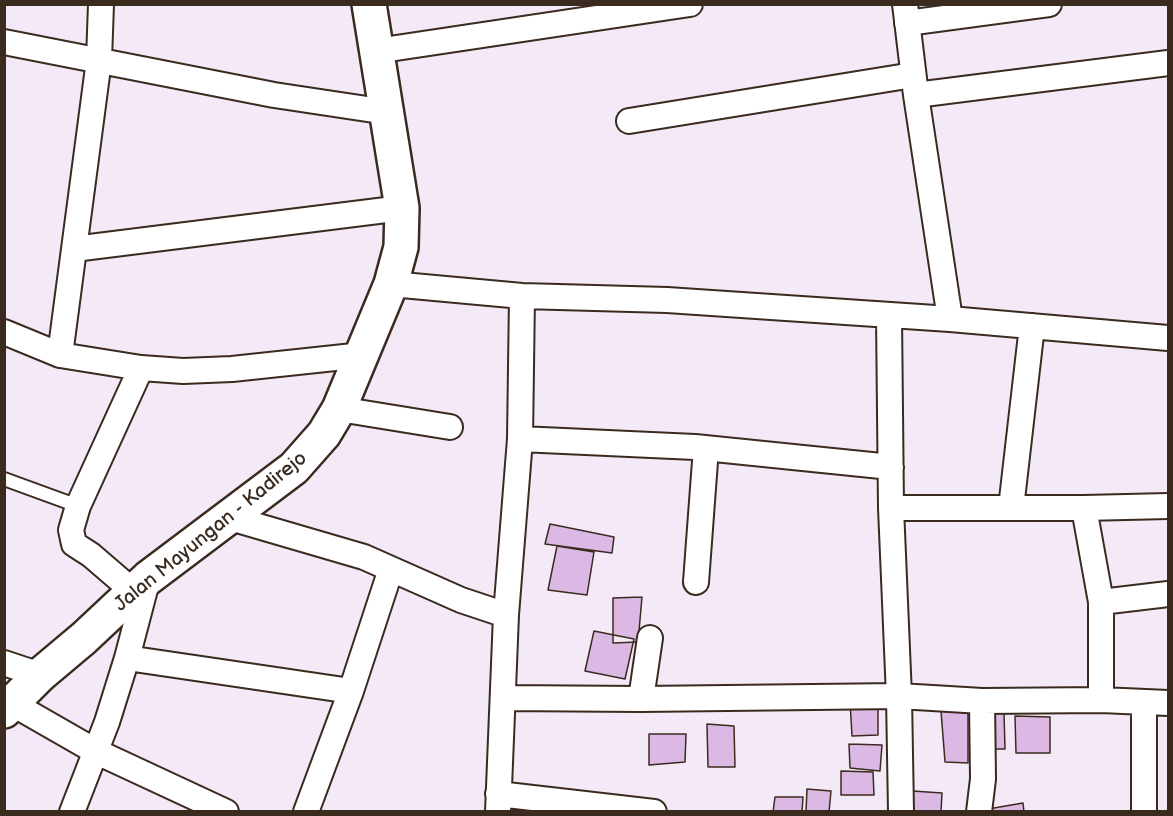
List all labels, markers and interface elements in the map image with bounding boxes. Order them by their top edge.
street label: Jalan Mayungan - Kadirejo [110,447,312,617]

